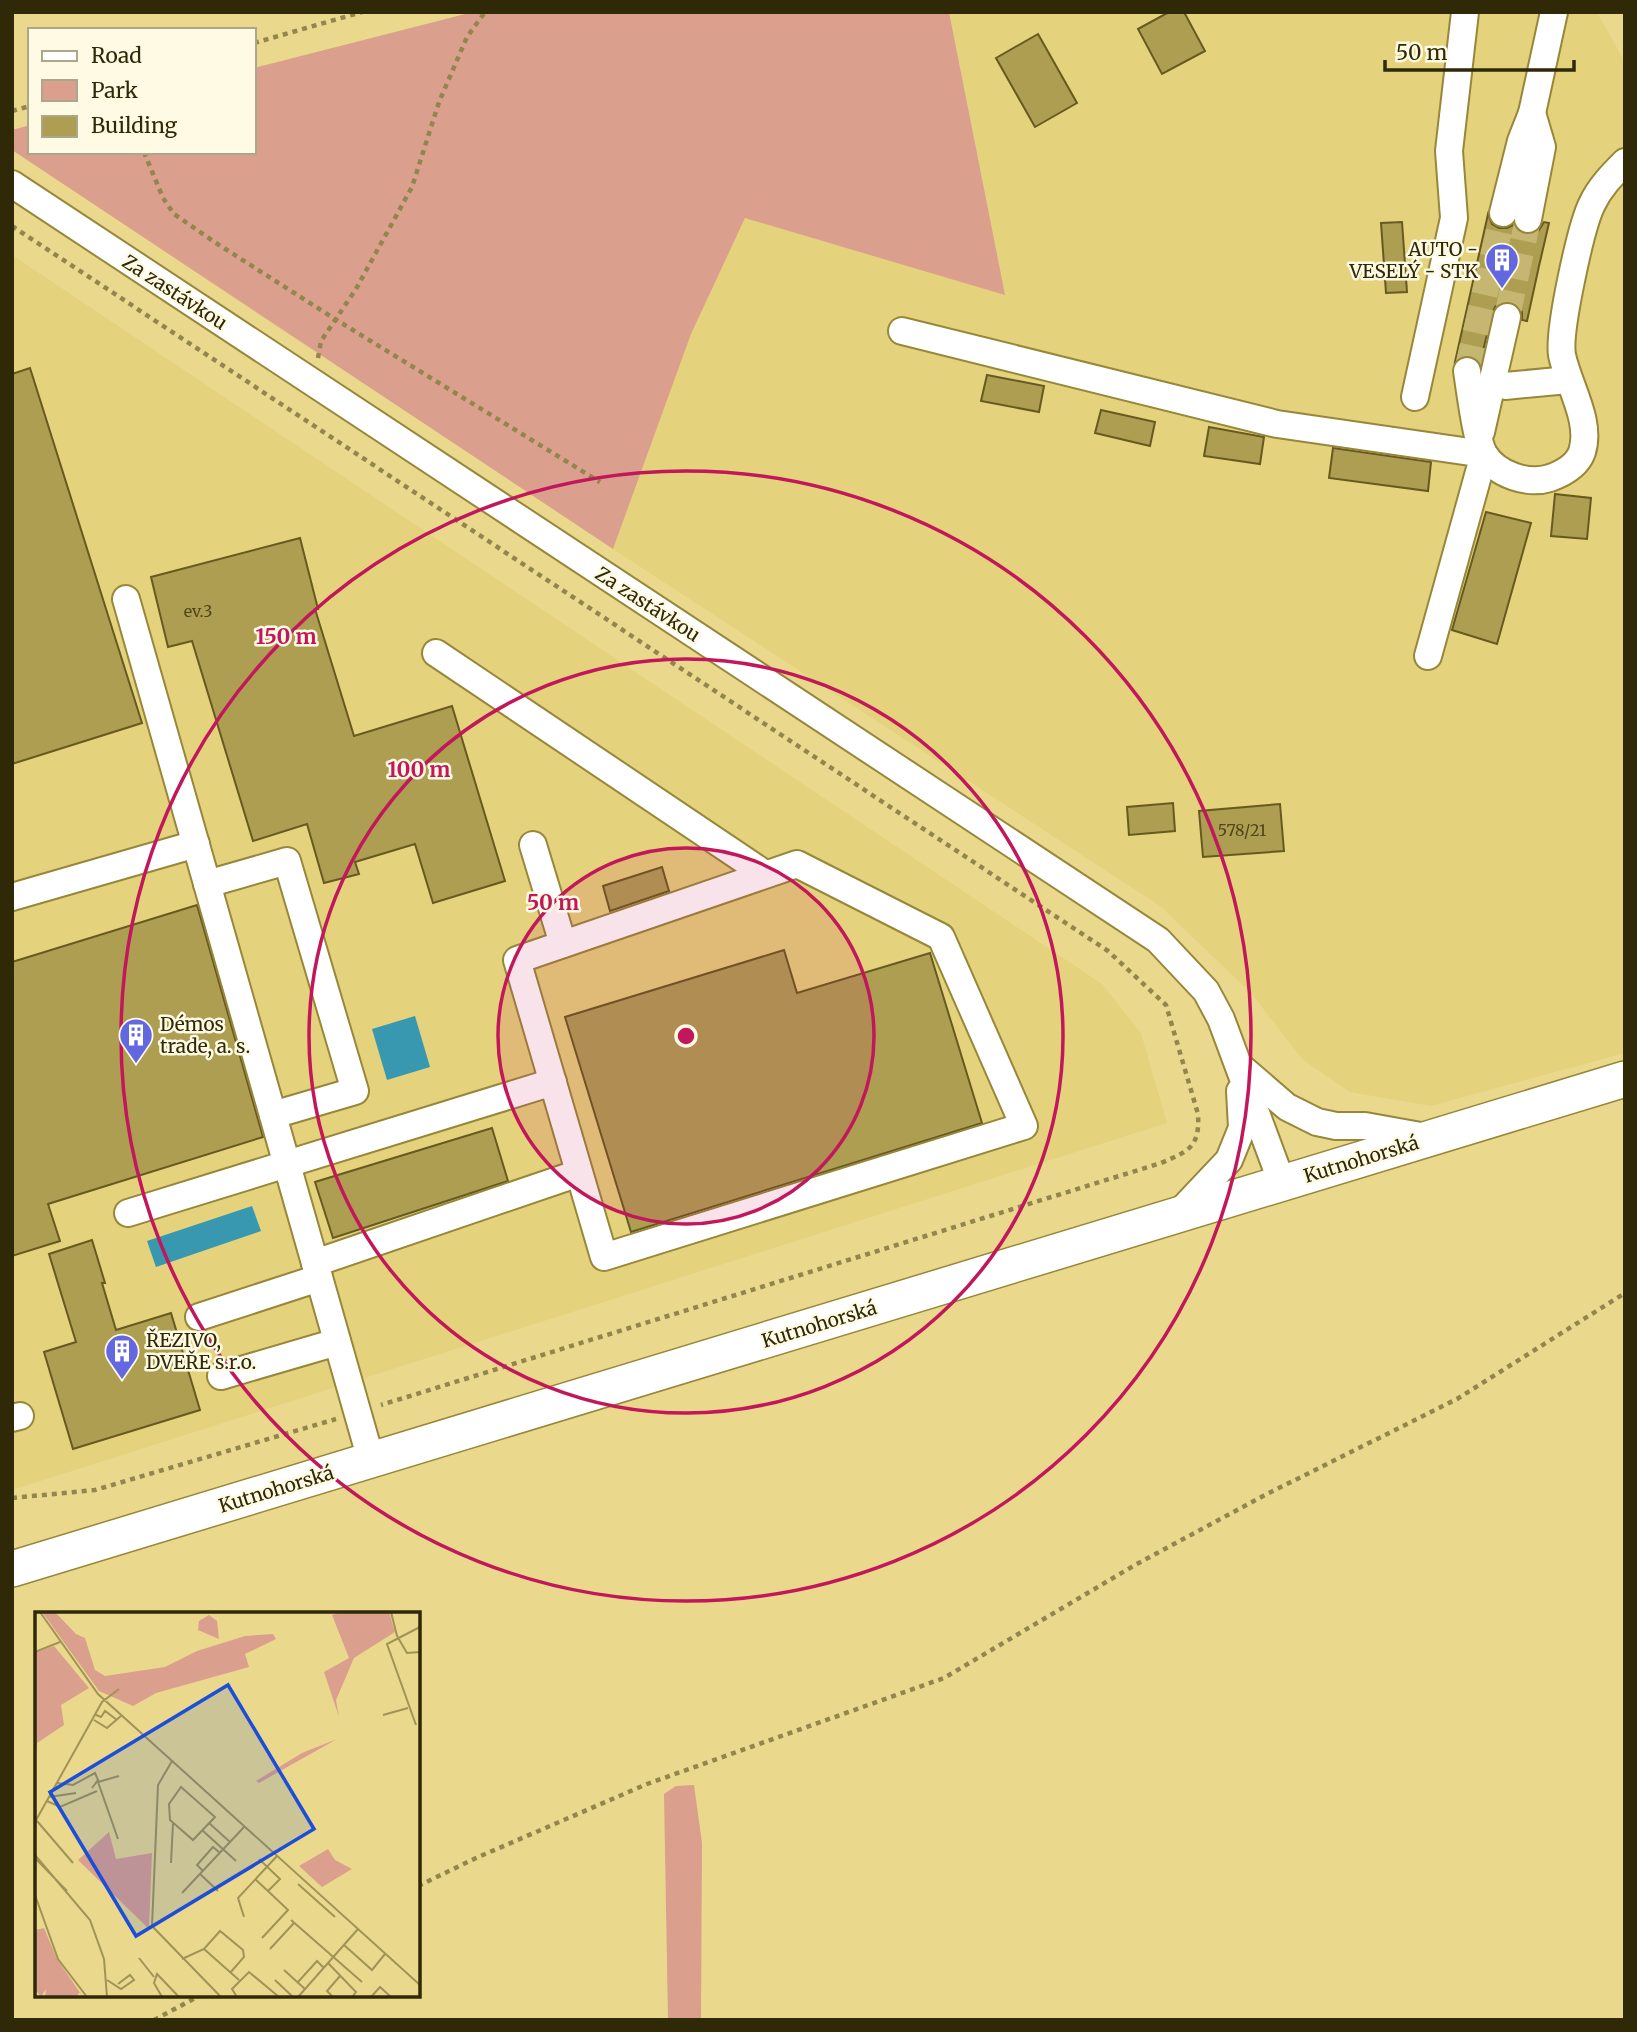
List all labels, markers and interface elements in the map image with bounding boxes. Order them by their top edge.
legend [28,28,256,154]
scale bar [1385,28,1574,72]
text: 50 m [1396,39,1447,66]
text: Road [91,42,142,69]
text: Park [91,77,138,104]
text: Building [91,112,178,139]
place label: AUTO - VESELÝ - STK [1348,237,1478,283]
building icon: AUTO - VESELÝ - STK [1483,241,1521,290]
street label: Za zastávkou [118,249,232,335]
street label: Za zastávkou [591,561,705,647]
house number: ev.3 [184,601,212,621]
text: 150 m [255,623,317,650]
text: 100 m [388,756,450,783]
house number: 578/21 [1218,820,1266,840]
text: 50 m [527,889,579,916]
place label: Démos trade, a. s. [160,1012,250,1058]
building icon: Démos trade, a. s. [117,1016,155,1065]
centre of rings [674,1024,698,1048]
street label: Kutnohorská [1301,1130,1421,1188]
street label: Kutnohorská [759,1295,879,1353]
place label: ŘEZIVO, DVEŘE s.r.o. [146,1328,256,1374]
building icon: ŘEZIVO, DVEŘE s.r.o. [103,1332,141,1381]
street label: Kutnohorská [216,1460,336,1518]
inset map [35,1612,420,1997]

